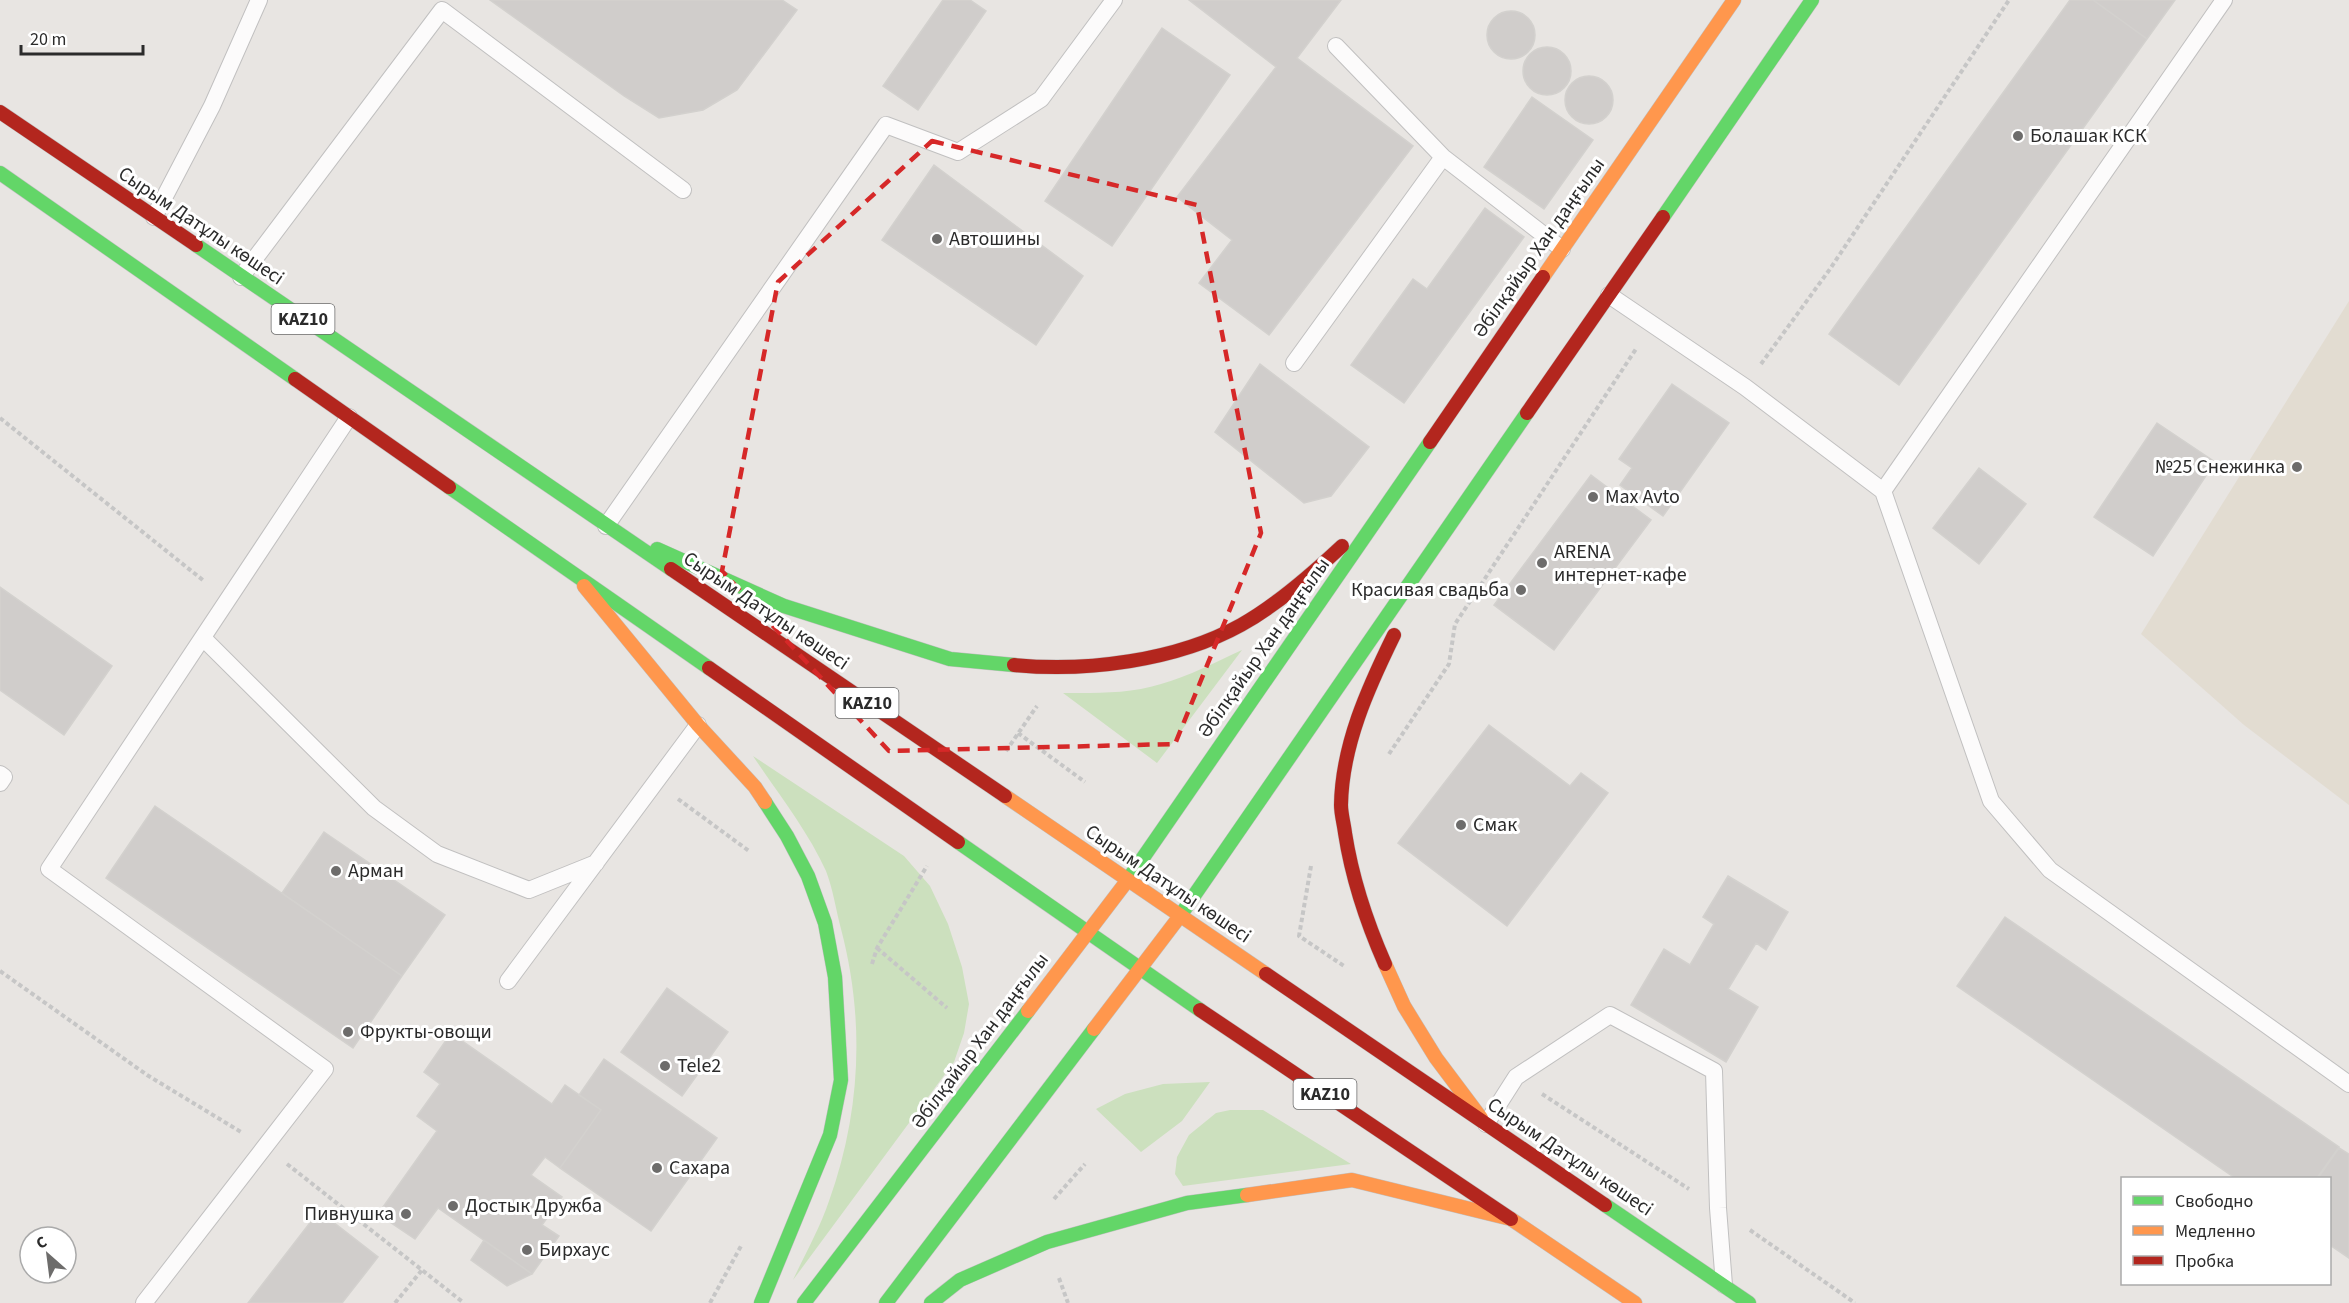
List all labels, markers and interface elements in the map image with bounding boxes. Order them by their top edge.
scale bar [21,18,142,56]
text: 20 m [30,27,66,52]
place label: Болашак КСК [2030,122,2147,150]
marker: Болашак КСК [2011,129,2025,143]
street label: Әбілқайыр Хан даңғылы [1466,152,1612,344]
street label: Сырым Датұлы көшесі [112,160,290,292]
place label: Автошины [949,225,1040,253]
marker: Автошины [930,232,944,246]
road number: KAZ10 [272,304,334,334]
place label: №25 Снежинка [2155,453,2285,481]
marker: №25 Снежинка [2290,460,2304,474]
place label: Max Avto [1605,483,1680,511]
marker: Max Avto [1586,490,1600,504]
place label: ARENA интернет-кафе [1554,538,1687,589]
street label: Сырым Датұлы көшесі [677,545,855,677]
street label: Әбілқайыр Хан даңғылы [1191,552,1337,744]
marker: ARENA интернет-кафе [1535,556,1549,570]
place label: Красивая свадьба [1351,576,1509,604]
marker: Красивая свадьба [1514,583,1528,597]
road number: KAZ10 [836,688,898,718]
place label: Смак [1473,811,1517,839]
street label: Сырым Датұлы көшесі [1079,818,1257,950]
marker: Смак [1454,818,1468,832]
place label: Арман [348,857,404,885]
marker: Арман [329,864,343,878]
street label: Әбілқайыр Хан даңғылы [904,947,1056,1135]
place label: Фрукты-овощи [360,1018,492,1046]
marker: Фрукты-овощи [341,1025,355,1039]
place label: Tele2 [677,1052,721,1080]
marker: Tele2 [658,1059,672,1073]
road number: KAZ10 [1294,1079,1356,1109]
street label: Сырым Датұлы көшесі [1481,1091,1659,1223]
place label: Сахара [669,1154,730,1182]
marker: Сахара [650,1161,664,1175]
legend [2121,1177,2331,1285]
text: Свободно [2175,1189,2253,1214]
place label: Достык Дружба [465,1192,602,1220]
marker: Достык Дружба [446,1199,460,1213]
place label: Пивнушка [304,1200,394,1228]
marker: Пивнушка [399,1207,413,1221]
text: Медленно [2175,1219,2255,1244]
north arrow [18,1225,78,1285]
text: С [32,1231,51,1255]
place label: Бирхаус [539,1236,610,1264]
marker: Бирхаус [520,1243,534,1257]
text: Пробка [2175,1249,2234,1274]

